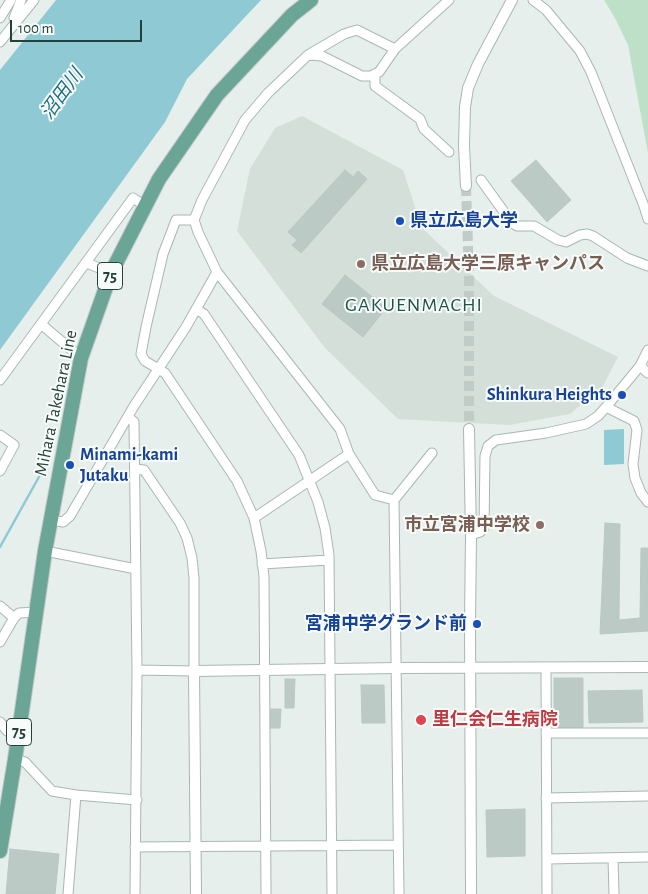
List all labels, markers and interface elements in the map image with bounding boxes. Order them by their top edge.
scale bar [12,10,145,42]
text: 100 m [18,21,53,36]
water label: 沼田川 [36,64,88,124]
place label: 県立広島大学 [410,210,518,232]
marker: 県立広島大学 [394,215,406,227]
place label: 県立広島大学三原キャンパス [371,253,605,275]
marker: 県立広島大学三原キャンパス [355,258,367,270]
road number: 75 [98,262,122,290]
district label: GAKUENMACHI [344,293,484,317]
street label: Mihara Takehara Line [30,328,82,478]
place label: Shinkura Heights [487,384,612,406]
marker: Shinkura Heights [616,389,628,401]
place label: Minami-kami Jutaku [80,444,178,486]
marker: Minami-kami Jutaku [64,459,76,471]
place label: 市立宮浦中学校 [404,514,530,536]
marker: 市立宮浦中学校 [534,519,546,531]
place label: 宮浦中学グランド前 [305,613,467,635]
marker: 宮浦中学グランド前 [471,618,483,630]
place label: 里仁会仁生病院 [432,709,558,731]
marker: 里仁会仁生病院 [414,713,428,727]
road number: 75 [6,719,32,746]

